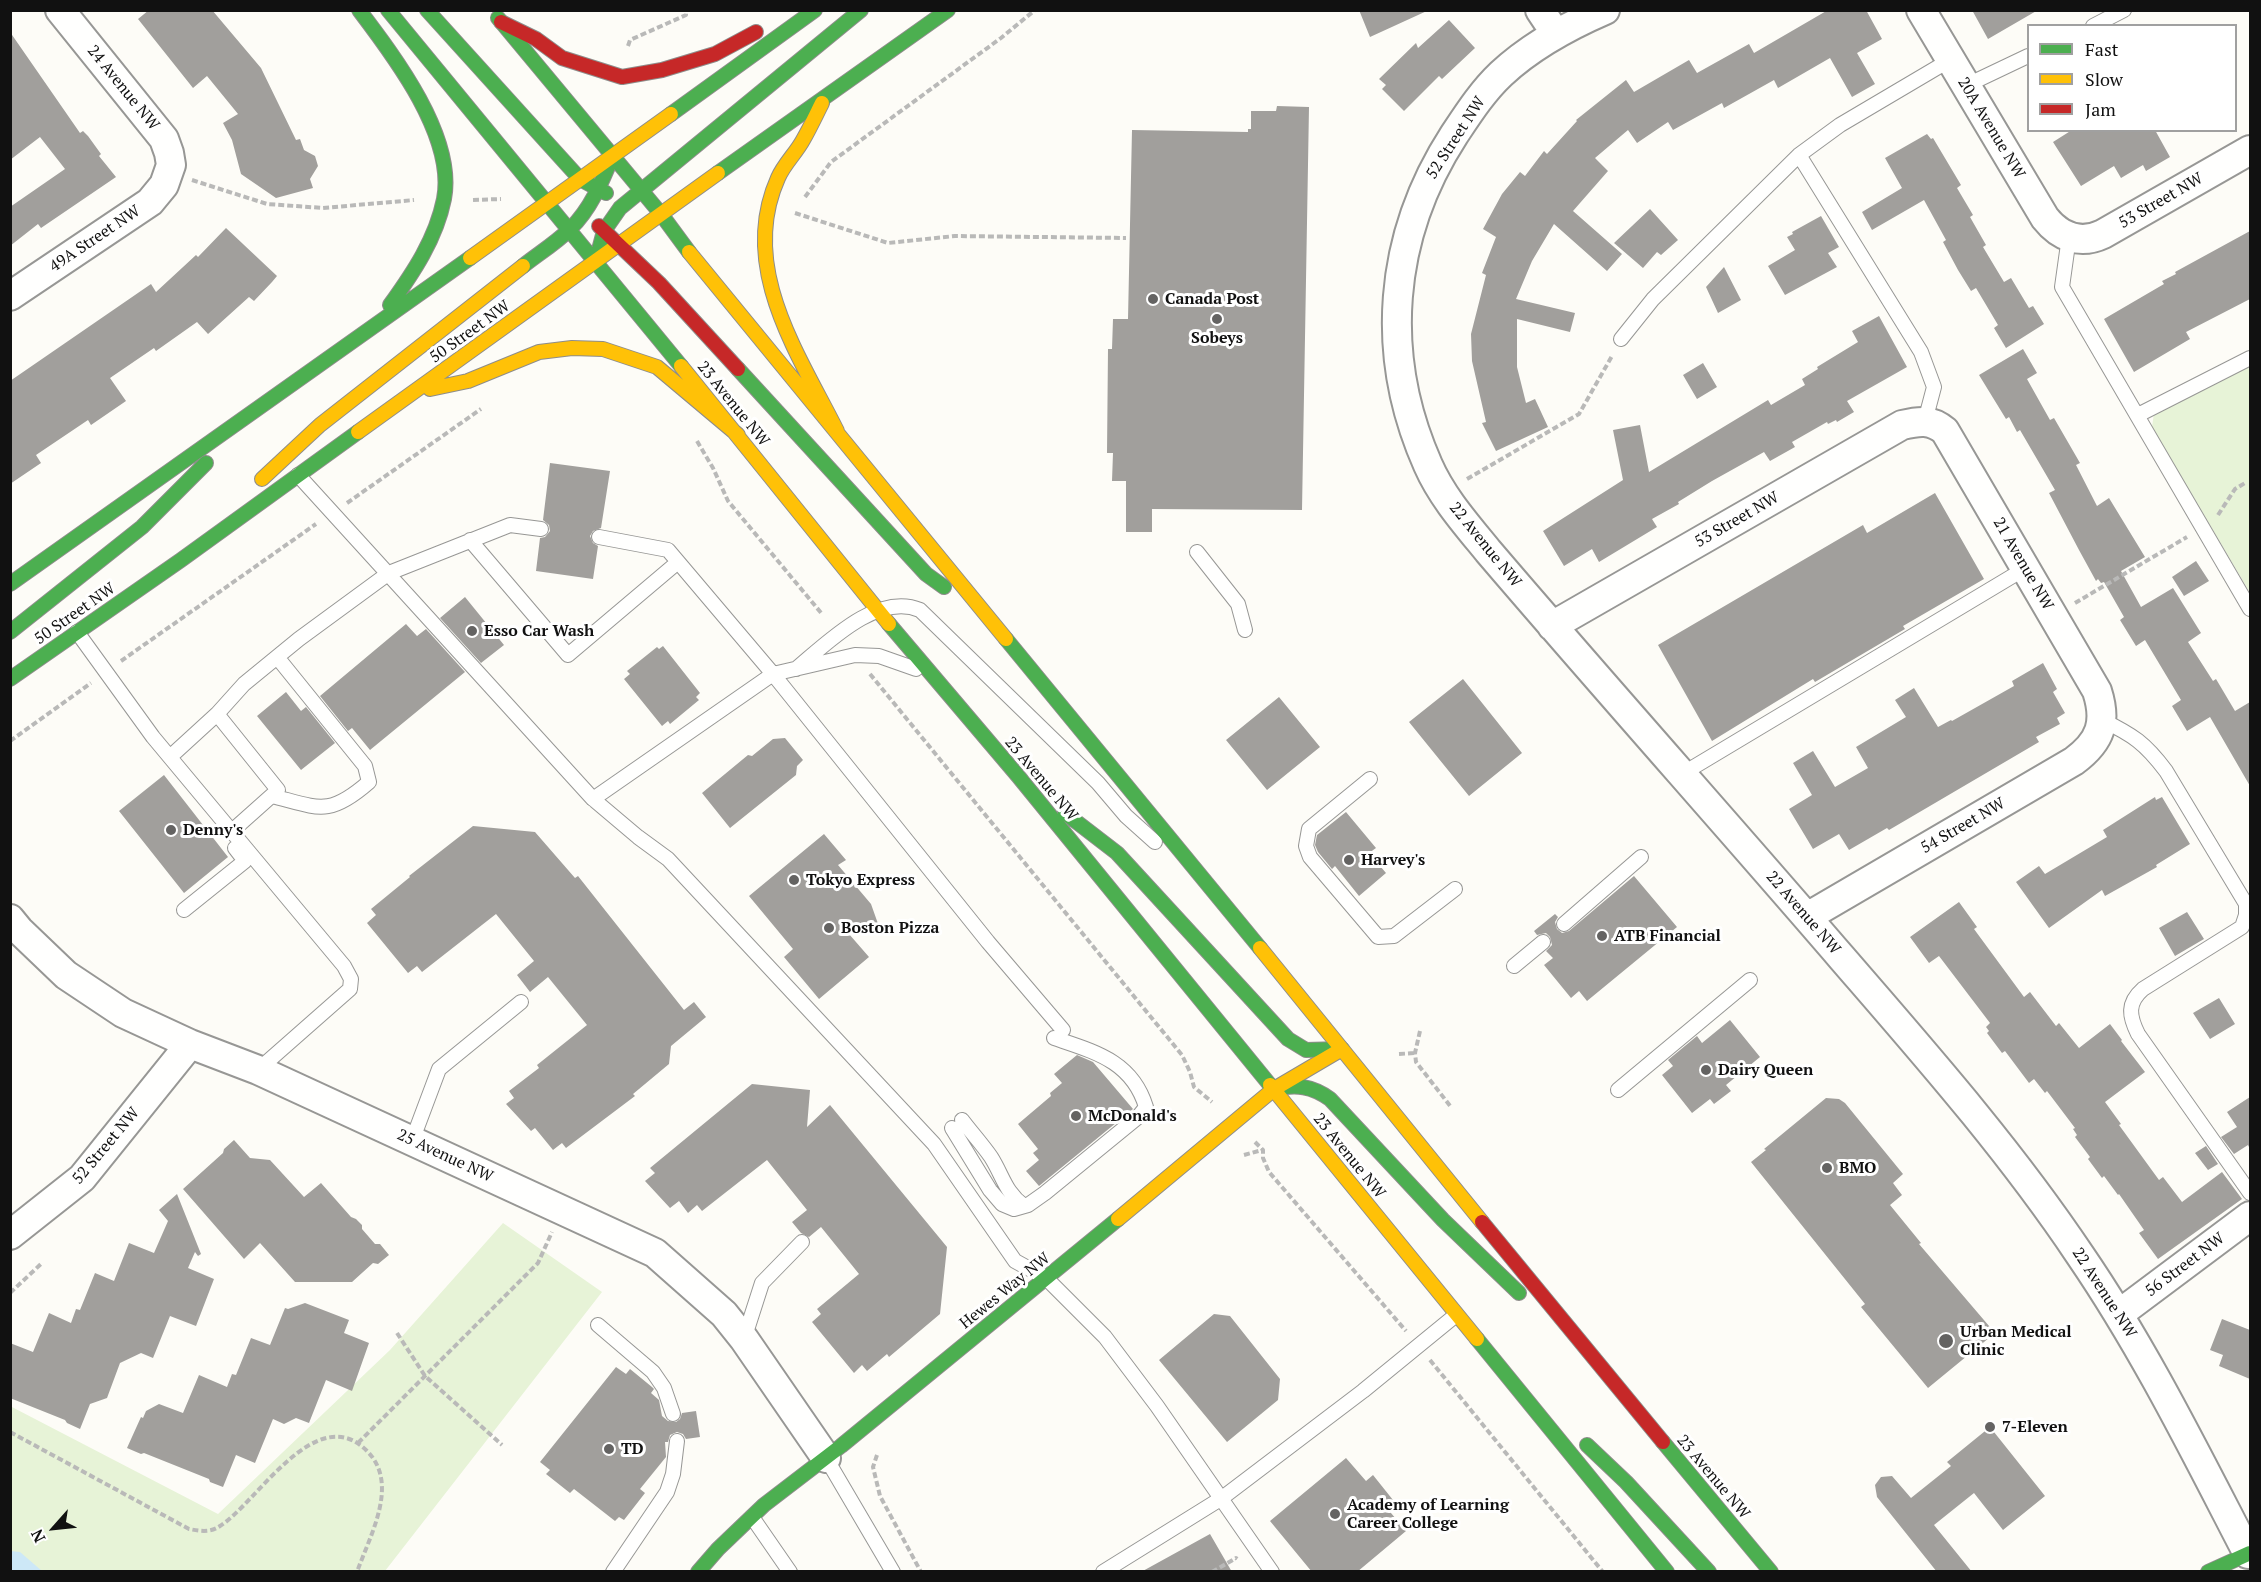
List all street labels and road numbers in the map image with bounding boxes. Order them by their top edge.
street label: 24 Avenue NW [83,42,163,134]
street label: 20A Avenue NW [1953,74,2029,182]
street label: 52 Street NW [1422,93,1490,183]
street label: 53 Street NW [2115,169,2207,233]
street label: 49A Street NW [46,202,144,276]
street label: 50 Street NW [426,297,514,367]
street label: 23 Avenue NW [693,358,773,450]
street label: 53 Street NW [1691,488,1783,552]
street label: 22 Avenue NW [1445,499,1525,591]
street label: 21 Avenue NW [1989,514,2057,614]
street label: 50 Street NW [31,579,119,649]
street label: 23 Avenue NW [1000,733,1082,825]
street label: 54 Street NW [1917,794,2009,858]
street label: 22 Avenue NW [1762,868,1844,958]
street label: 52 Street NW [68,1104,144,1188]
street label: 23 Avenue NW [1309,1110,1389,1202]
street label: 25 Avenue NW [394,1125,496,1187]
street label: 56 Street NW [2142,1229,2228,1301]
street label: 22 Avenue NW [2068,1244,2140,1342]
street label: Hewes Way NW [956,1249,1054,1333]
street label: 23 Avenue NW [1672,1431,1754,1523]

